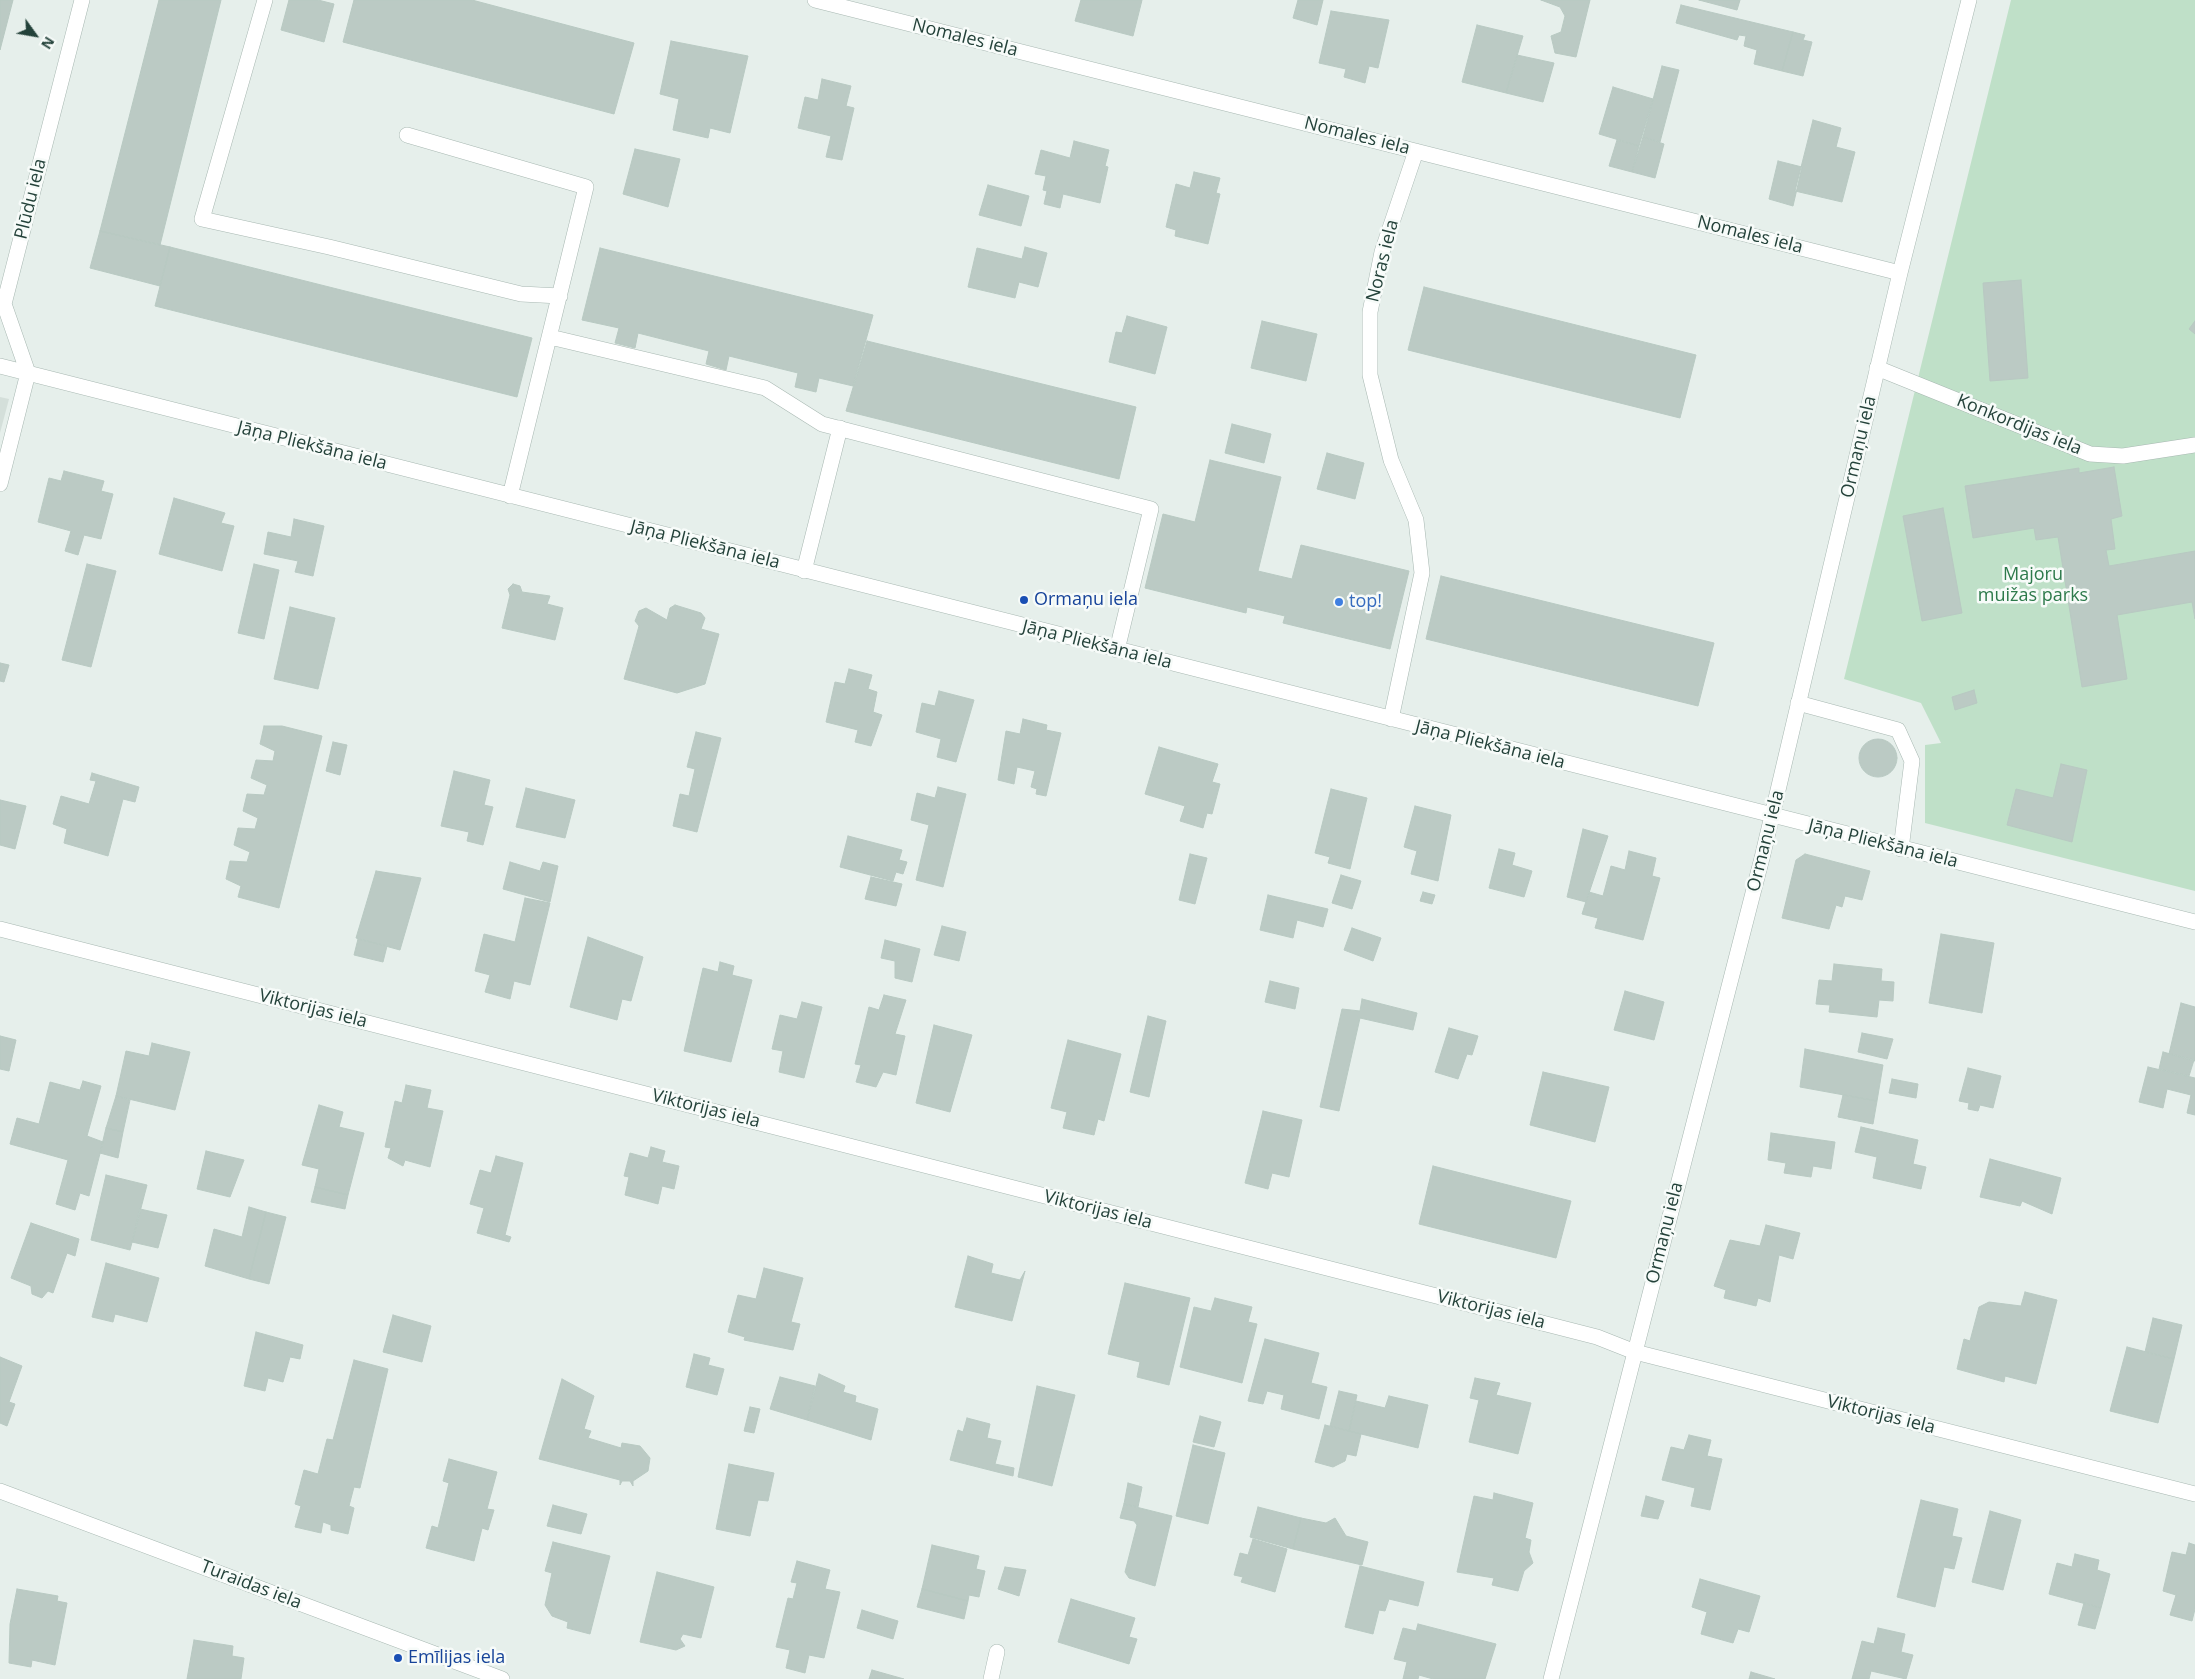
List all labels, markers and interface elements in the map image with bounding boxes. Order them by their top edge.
north arrow [10,10,60,60]
street label: Nomales iela [910,14,1020,62]
text: N [37,33,59,53]
street label: Nomales iela [1302,112,1412,160]
street label: Plūdu iela [11,156,51,242]
street label: Nomales iela [1695,211,1805,259]
street label: Noras iela [1362,218,1404,304]
street label: Konkordijas iela [1953,390,2085,460]
street label: Ormaņu iela [1837,394,1881,500]
street label: Jāņa Pliekšāna iela [235,417,389,475]
street label: Jāņa Pliekšāna iela [628,516,782,574]
park label: Majoru muižas parks [1978,564,2088,606]
place label: Ormaņu iela [1034,589,1138,611]
place label: top! [1349,591,1382,613]
marker: Ormaņu iela [1018,594,1030,606]
marker: top! [1333,596,1345,608]
street label: Jāņa Pliekšāna iela [1020,616,1174,674]
street label: Jāņa Pliekšāna iela [1413,716,1567,774]
street label: Ormaņu iela [1743,788,1789,894]
street label: Jāņa Pliekšāna iela [1806,815,1960,873]
street label: Viktorijas iela [257,985,369,1033]
street label: Viktorijas iela [650,1085,762,1133]
street label: Ormaņu iela [1642,1180,1688,1286]
street label: Viktorijas iela [1042,1186,1154,1234]
street label: Viktorijas iela [1435,1286,1547,1334]
street label: Viktorijas iela [1825,1391,1937,1439]
street label: Turaidas iela [197,1556,305,1614]
place label: Emīlijas iela [408,1647,505,1669]
marker: Emīlijas iela [392,1652,404,1664]

